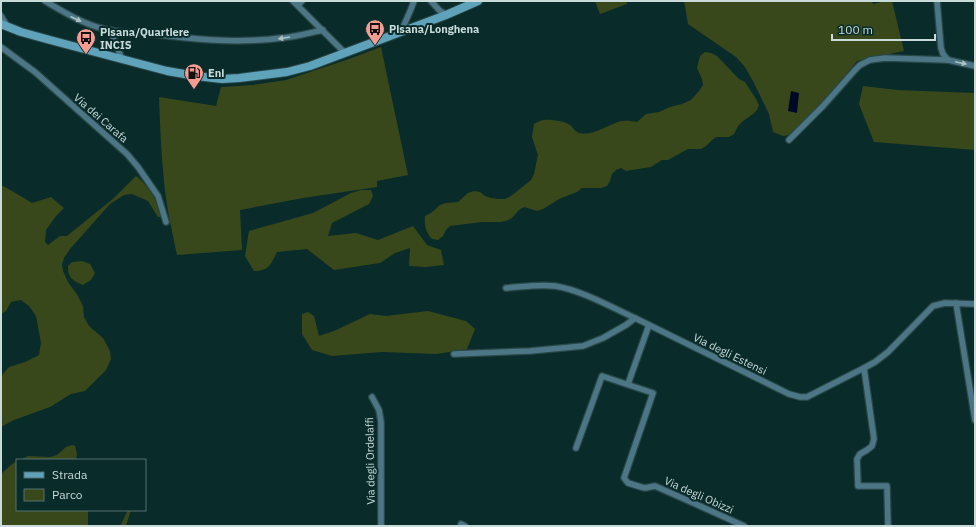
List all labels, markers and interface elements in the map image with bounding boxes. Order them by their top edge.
one-way arrow [70,16,82,22]
scale bar [832,16,935,42]
bus stop icon: Pisana/Longhena [364,18,386,46]
place label: Pisana/Longhena [389,22,479,36]
text: 100 m [838,22,873,37]
place label: Pisana/Quartiere INCIS [100,25,189,52]
bus stop icon: Pisana/Quartiere INCIS [75,27,97,55]
one-way arrow [278,35,290,41]
one-way arrow [955,60,967,66]
fuel station icon: Eni [183,62,205,90]
place label: Eni [208,66,224,80]
street label: Via dei Carafa [71,91,131,146]
street label: Via degli Estensi [691,330,769,378]
street label: Via degli Ordelaffi [362,417,378,505]
legend [16,459,146,511]
text: Strada [52,467,88,482]
street label: Via degli Obizzi [662,473,736,517]
text: Parco [52,487,83,502]

